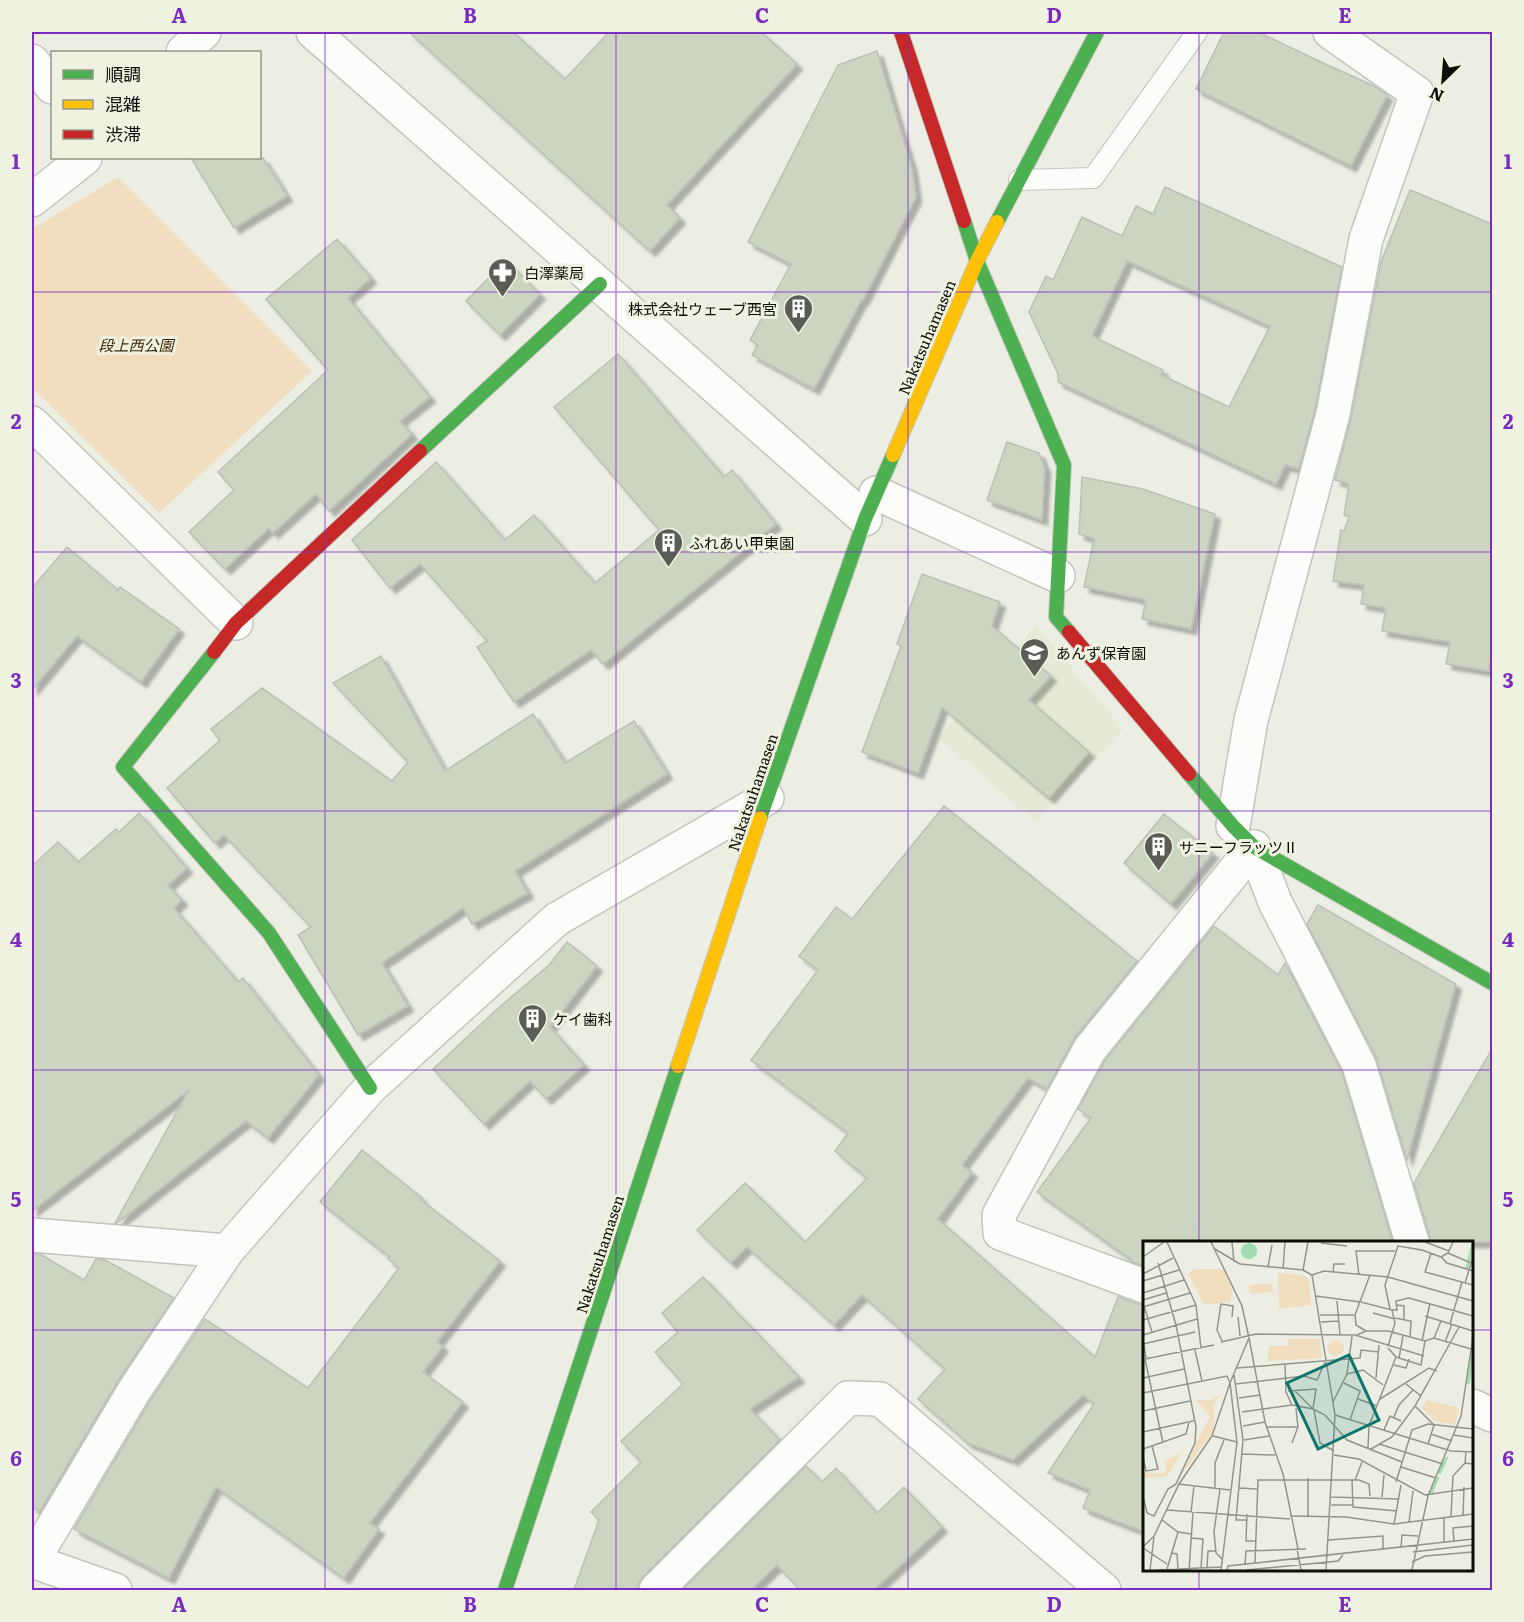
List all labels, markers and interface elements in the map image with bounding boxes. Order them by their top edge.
text: A [171,0,187,29]
text: B [463,0,477,29]
text: C [755,0,769,29]
text: D [1046,0,1062,29]
text: E [1338,0,1352,29]
legend [51,51,261,159]
north arrow [1413,51,1473,111]
text: 順調 [105,60,141,87]
text: N [1425,82,1447,109]
text: 混雑 [105,90,141,117]
text: 渋滞 [105,120,141,147]
text: 1 [12,145,20,175]
text: 1 [1504,145,1512,175]
pharmacy icon: 白澤薬局 [487,256,519,298]
place label: 白澤薬局 [524,261,584,284]
street label: Nakatsuhamasen [891,276,961,398]
building icon: 株式会社ウェーブ西宮 [782,292,814,334]
place label: 株式会社ウェーブ西宮 [628,297,777,320]
park label: 段上西公園 [98,333,175,356]
text: 2 [11,405,22,435]
text: 2 [1503,405,1514,435]
building icon: ふれあい甲東園 [652,526,684,568]
place label: ふれあい甲東園 [689,531,794,554]
school or university icon: あんず保育園 [1019,636,1051,678]
place label: あんず保育園 [1056,641,1146,664]
text: 3 [10,664,22,694]
text: 3 [1502,664,1514,694]
street label: Nakatsuhamasen [721,730,783,854]
building icon: サニーフラッツⅡ [1142,830,1174,872]
place label: サニーフラッツⅡ [1179,835,1298,858]
text: 4 [10,923,22,953]
text: 4 [1502,923,1514,953]
building icon: ケイ歯科 [516,1002,548,1044]
place label: ケイ歯科 [553,1007,613,1030]
text: 5 [11,1183,22,1213]
text: 5 [1503,1183,1514,1213]
street label: Nakatsuhamasen [569,1192,629,1316]
inset map [1143,1241,1473,1571]
text: 6 [10,1442,22,1472]
text: 6 [1502,1442,1514,1472]
text: A [171,1588,187,1618]
text: B [463,1588,477,1618]
text: C [755,1588,769,1618]
text: D [1046,1588,1062,1618]
text: E [1338,1588,1352,1618]

